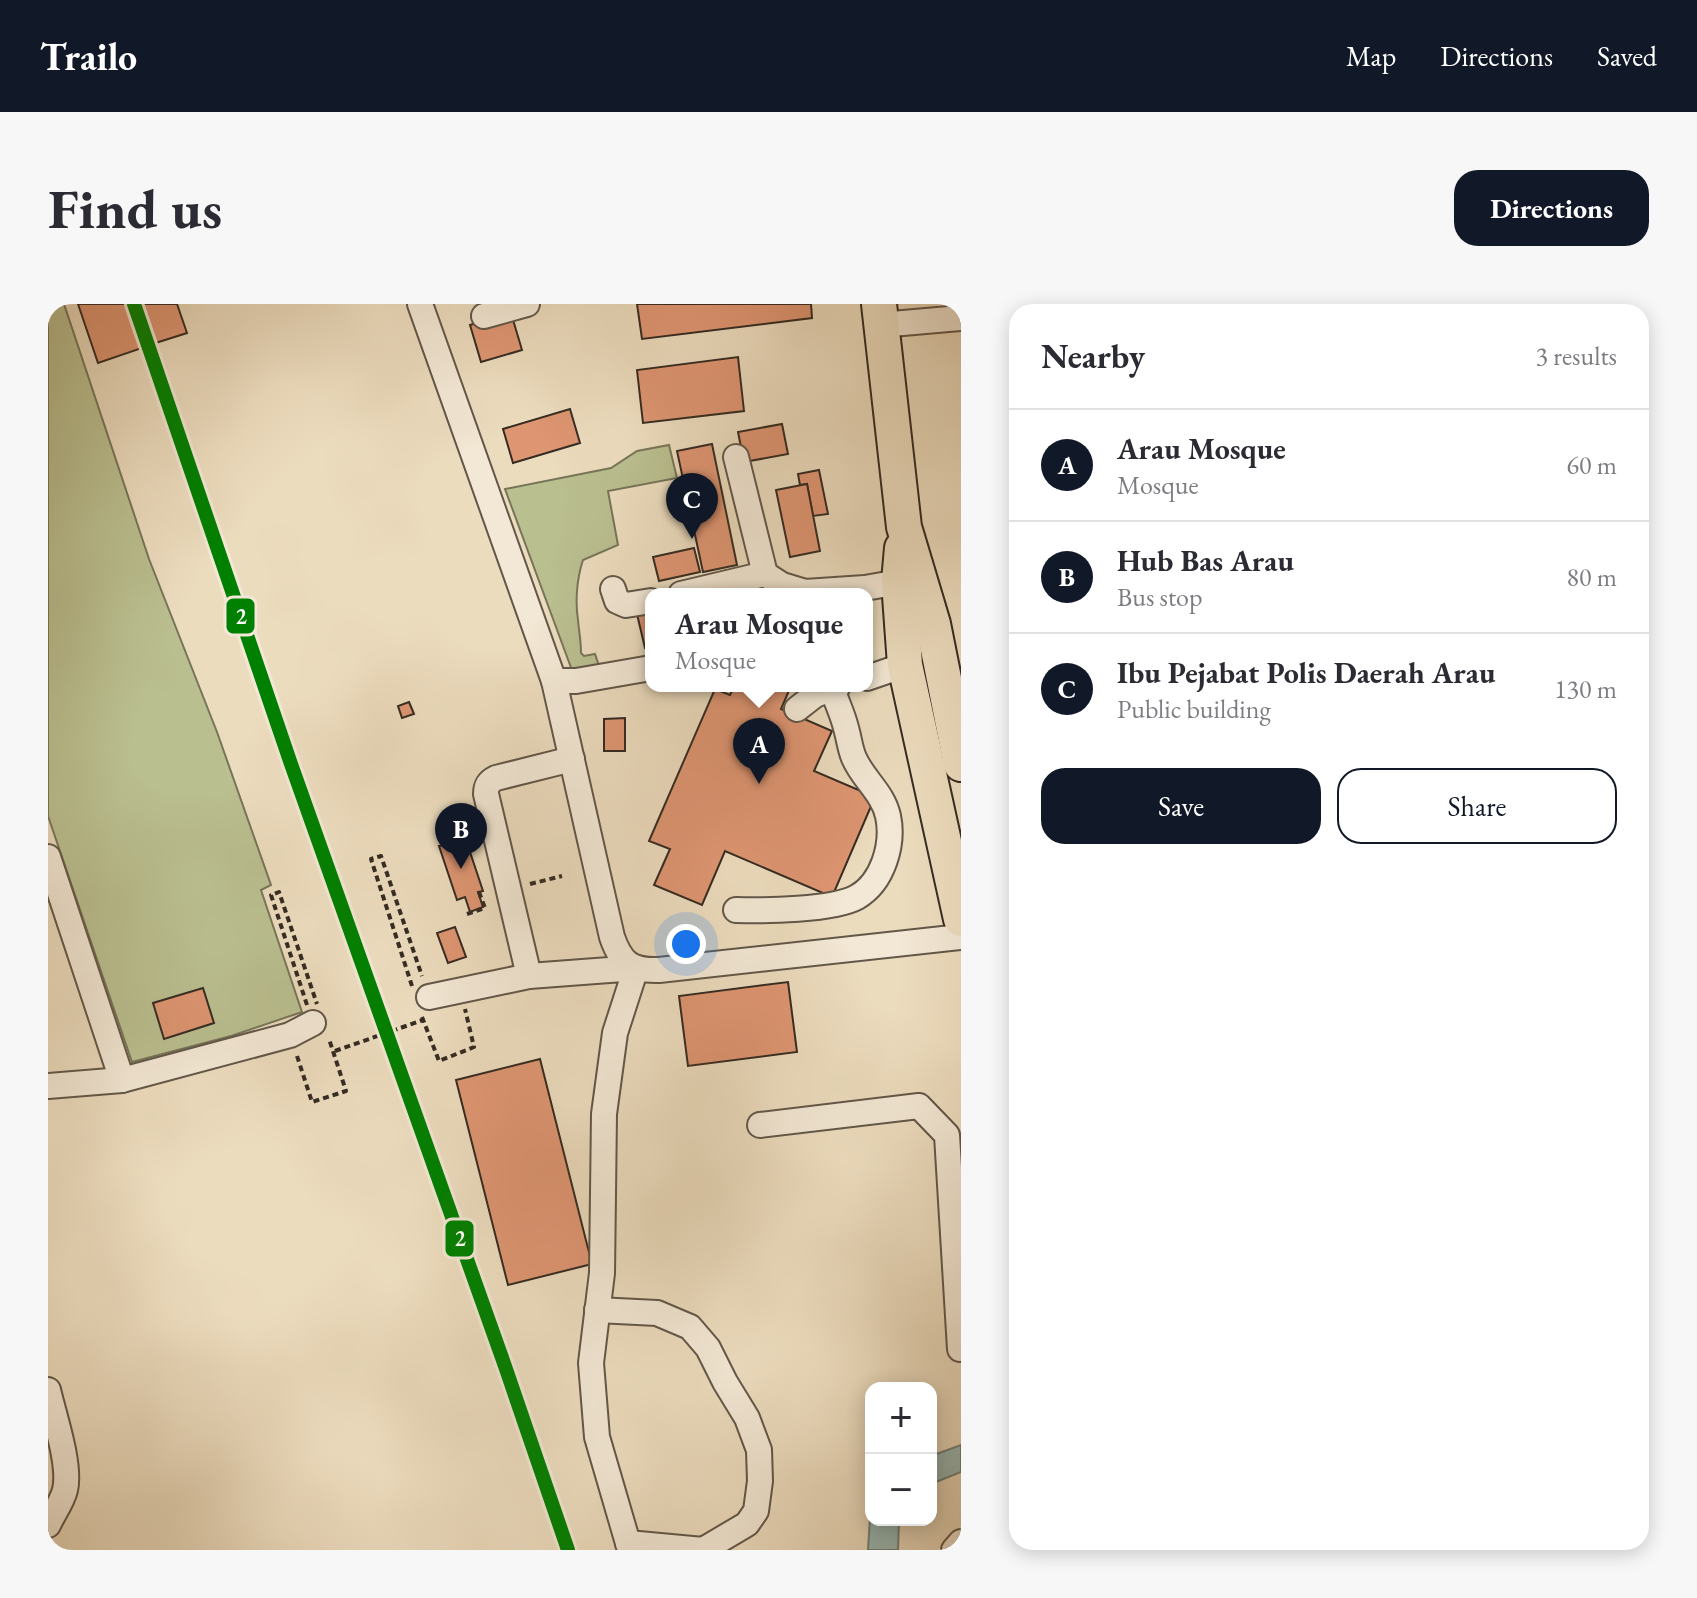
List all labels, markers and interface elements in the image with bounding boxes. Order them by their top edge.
text: Trailo [40,32,137,81]
text: Map [1346,38,1396,74]
text: Directions [1440,38,1553,74]
text: Saved [1597,38,1657,74]
button: Directions [1454,170,1649,246]
text: Find us [48,172,222,245]
text: Nearby [1041,334,1145,378]
text: 3 results [1536,339,1617,373]
text: Arau Mosque [1117,429,1286,468]
text: A [1058,448,1076,482]
text: 60 m [1567,448,1617,482]
text: Mosque [1117,468,1199,502]
pin: C [666,473,718,539]
text: Hub Bas Arau [1117,541,1294,580]
text: B [1059,560,1075,594]
text: 80 m [1567,560,1617,594]
text: Bus stop [1117,580,1203,614]
popup [645,588,873,692]
line badge: 2 [225,597,256,635]
text: 2 [235,602,247,631]
text: Arau Mosque [675,604,843,643]
text: Mosque [675,643,756,677]
text: Ibu Pejabat Polis Daerah Arau [1117,653,1495,692]
text: C [1058,672,1076,706]
text: 130 m [1554,672,1617,706]
text: Public building [1117,692,1271,726]
pin: A [733,718,785,784]
button: Save [1041,768,1321,844]
button: Share [1337,768,1617,844]
pin: B [435,803,487,869]
your location [666,924,706,964]
line badge: 2 [444,1219,475,1258]
text: 2 [454,1224,466,1253]
map controls [865,1382,937,1526]
button: + [865,1382,937,1454]
button: − [865,1454,937,1526]

